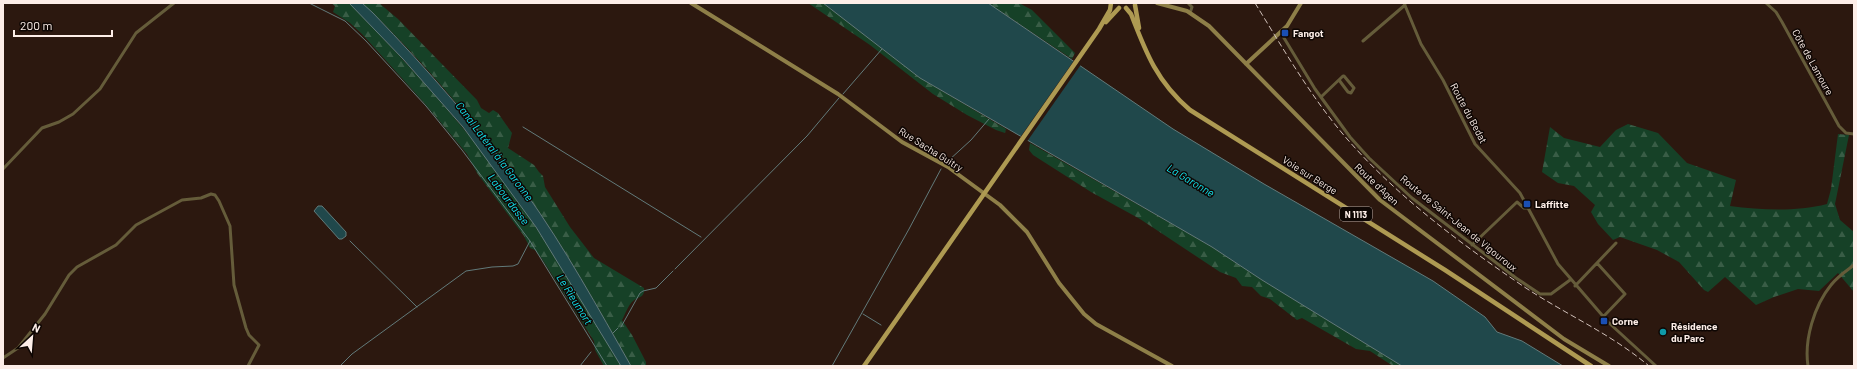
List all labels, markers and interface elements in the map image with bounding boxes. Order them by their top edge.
scale bar [14,12,112,38]
text: 200 m [20,18,52,32]
place label: Fangot [1293,27,1324,39]
street label: Côte de Lamoure [1790,27,1836,97]
marker: Fangot [1280,28,1290,38]
street label: Route du Bedat [1448,81,1490,145]
water label: Canal Latéral à la Garonne [453,99,537,203]
street label: Rue Sacha Guitry [897,124,966,174]
street label: Voie sur Berge [1280,153,1340,197]
water label: La Garonne [1165,161,1217,199]
street label: Route d'Agen [1352,161,1402,207]
water label: Labourdasse [486,171,533,227]
street label: Route de Saint-Jean de Vigouroux [1398,172,1520,274]
place label: Laffitte [1535,198,1569,210]
marker: Laffitte [1522,199,1532,209]
road number: N 1113 [1340,207,1372,221]
water label: Le Rieumort [554,271,596,327]
place label: Corne [1612,315,1639,327]
marker: Corne [1599,316,1609,326]
north arrow [12,317,52,357]
text: N [30,320,43,335]
place label: Résidence du Parc [1671,320,1718,344]
marker: Résidence du Parc [1658,327,1668,337]

